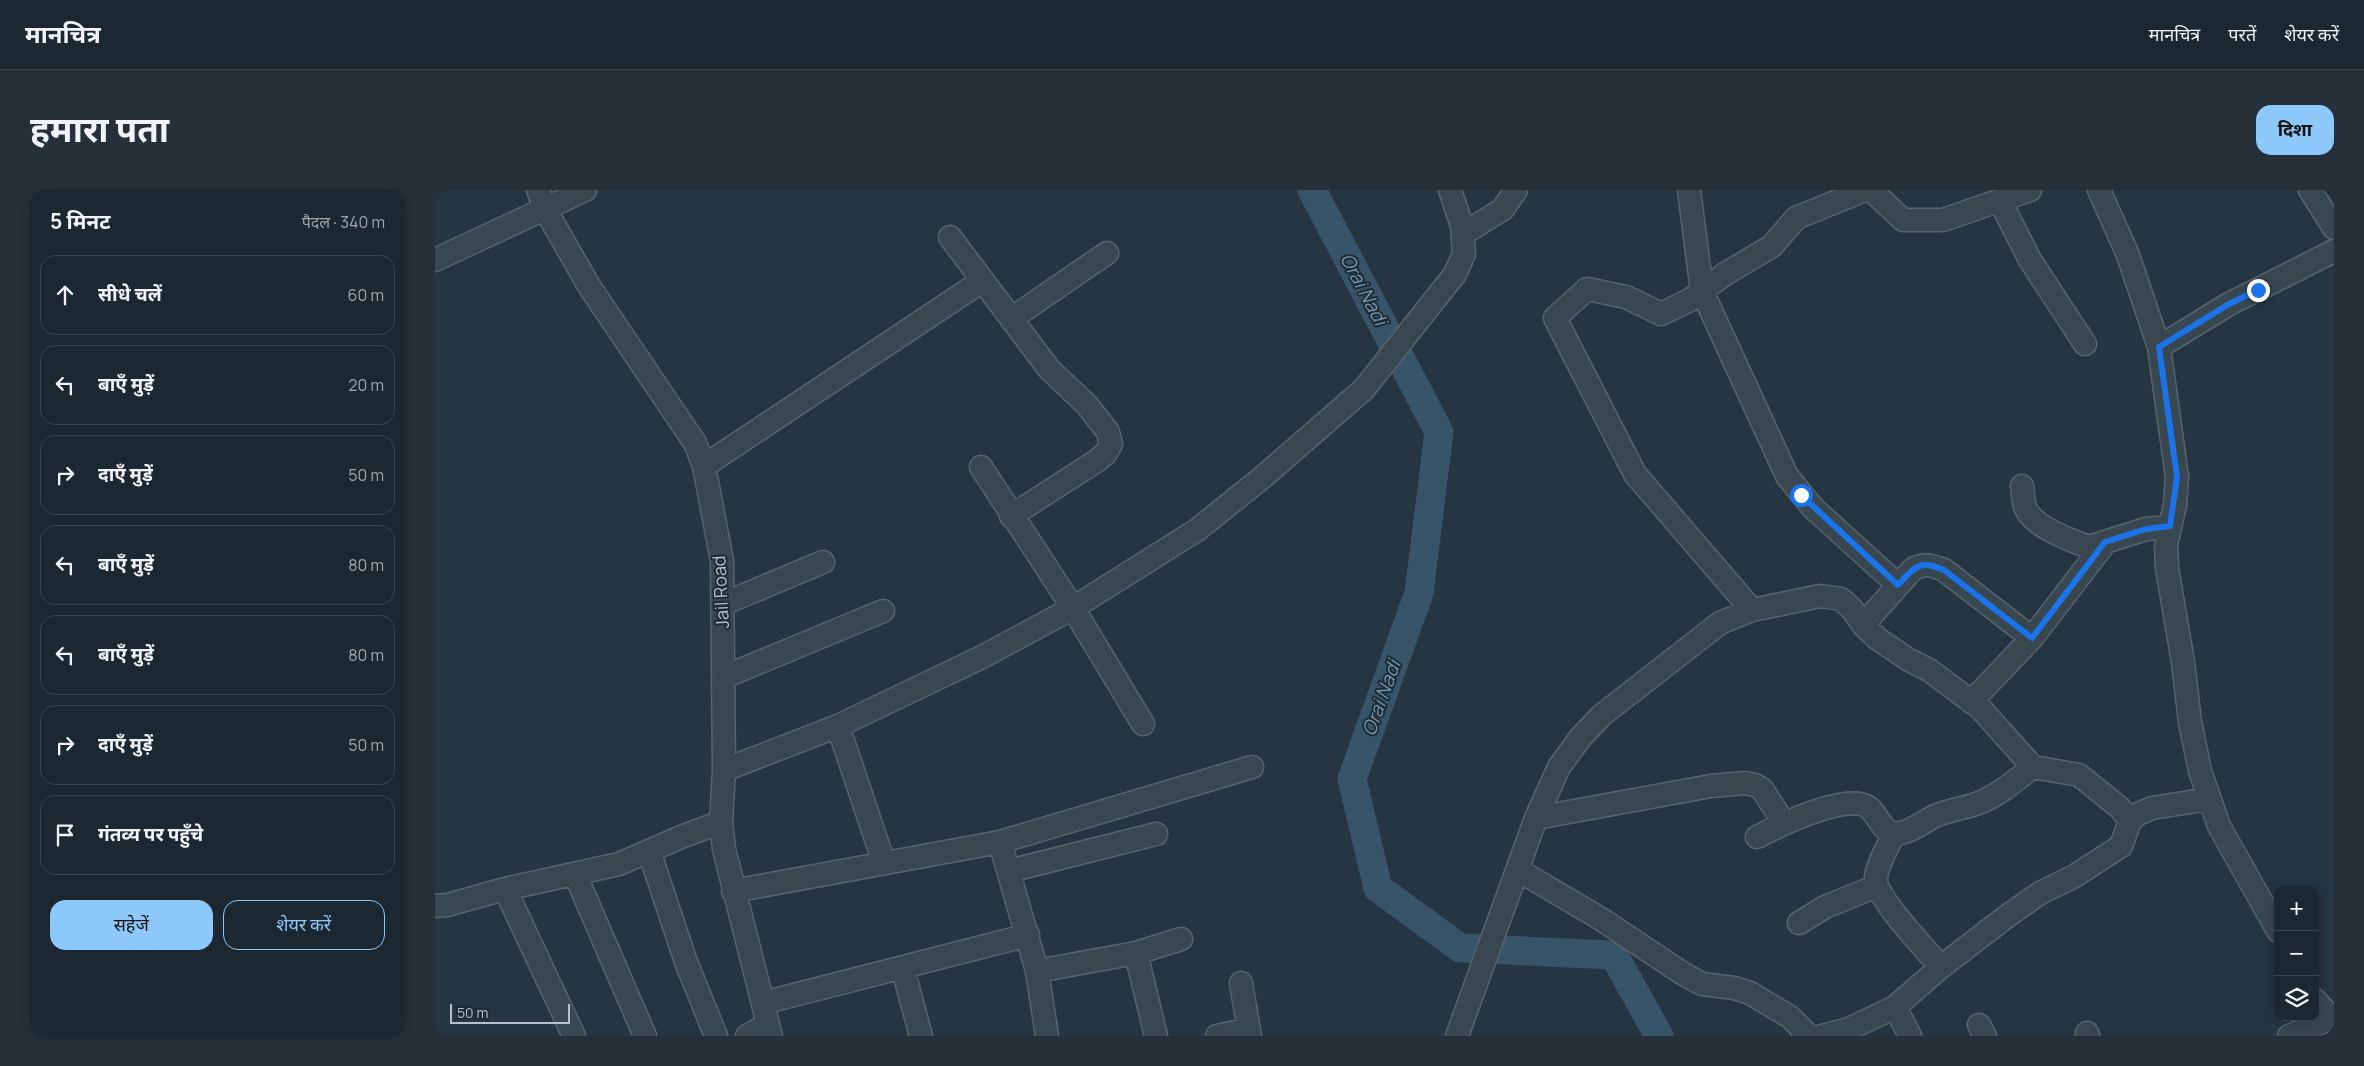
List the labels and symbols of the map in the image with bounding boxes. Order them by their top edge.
water label: Orai Nadi [1334,248,1395,332]
route end [2247,279,2270,302]
route start [1790,484,1813,507]
street label: Jail Road [706,555,734,629]
water label: Orai Nadi [1355,654,1407,739]
scale bar [450,1001,570,1024]

